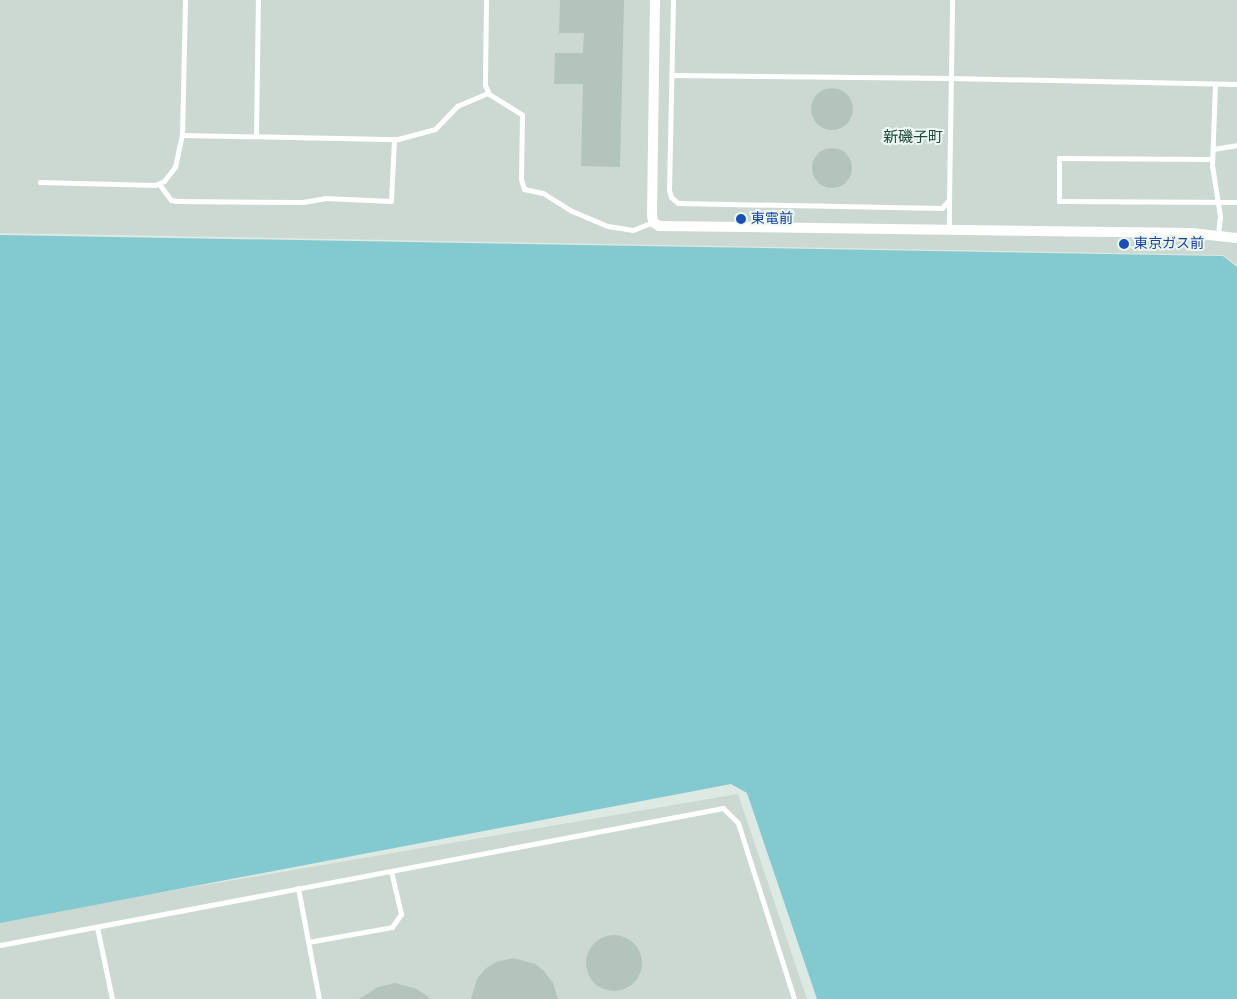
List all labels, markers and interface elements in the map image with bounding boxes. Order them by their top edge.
district label: 新磯子町 [883,129,943,147]
place label: 東電前 [751,211,793,227]
marker: 東電前 [735,213,747,225]
place label: 東京ガス前 [1134,236,1204,252]
marker: 東京ガス前 [1118,238,1130,250]

